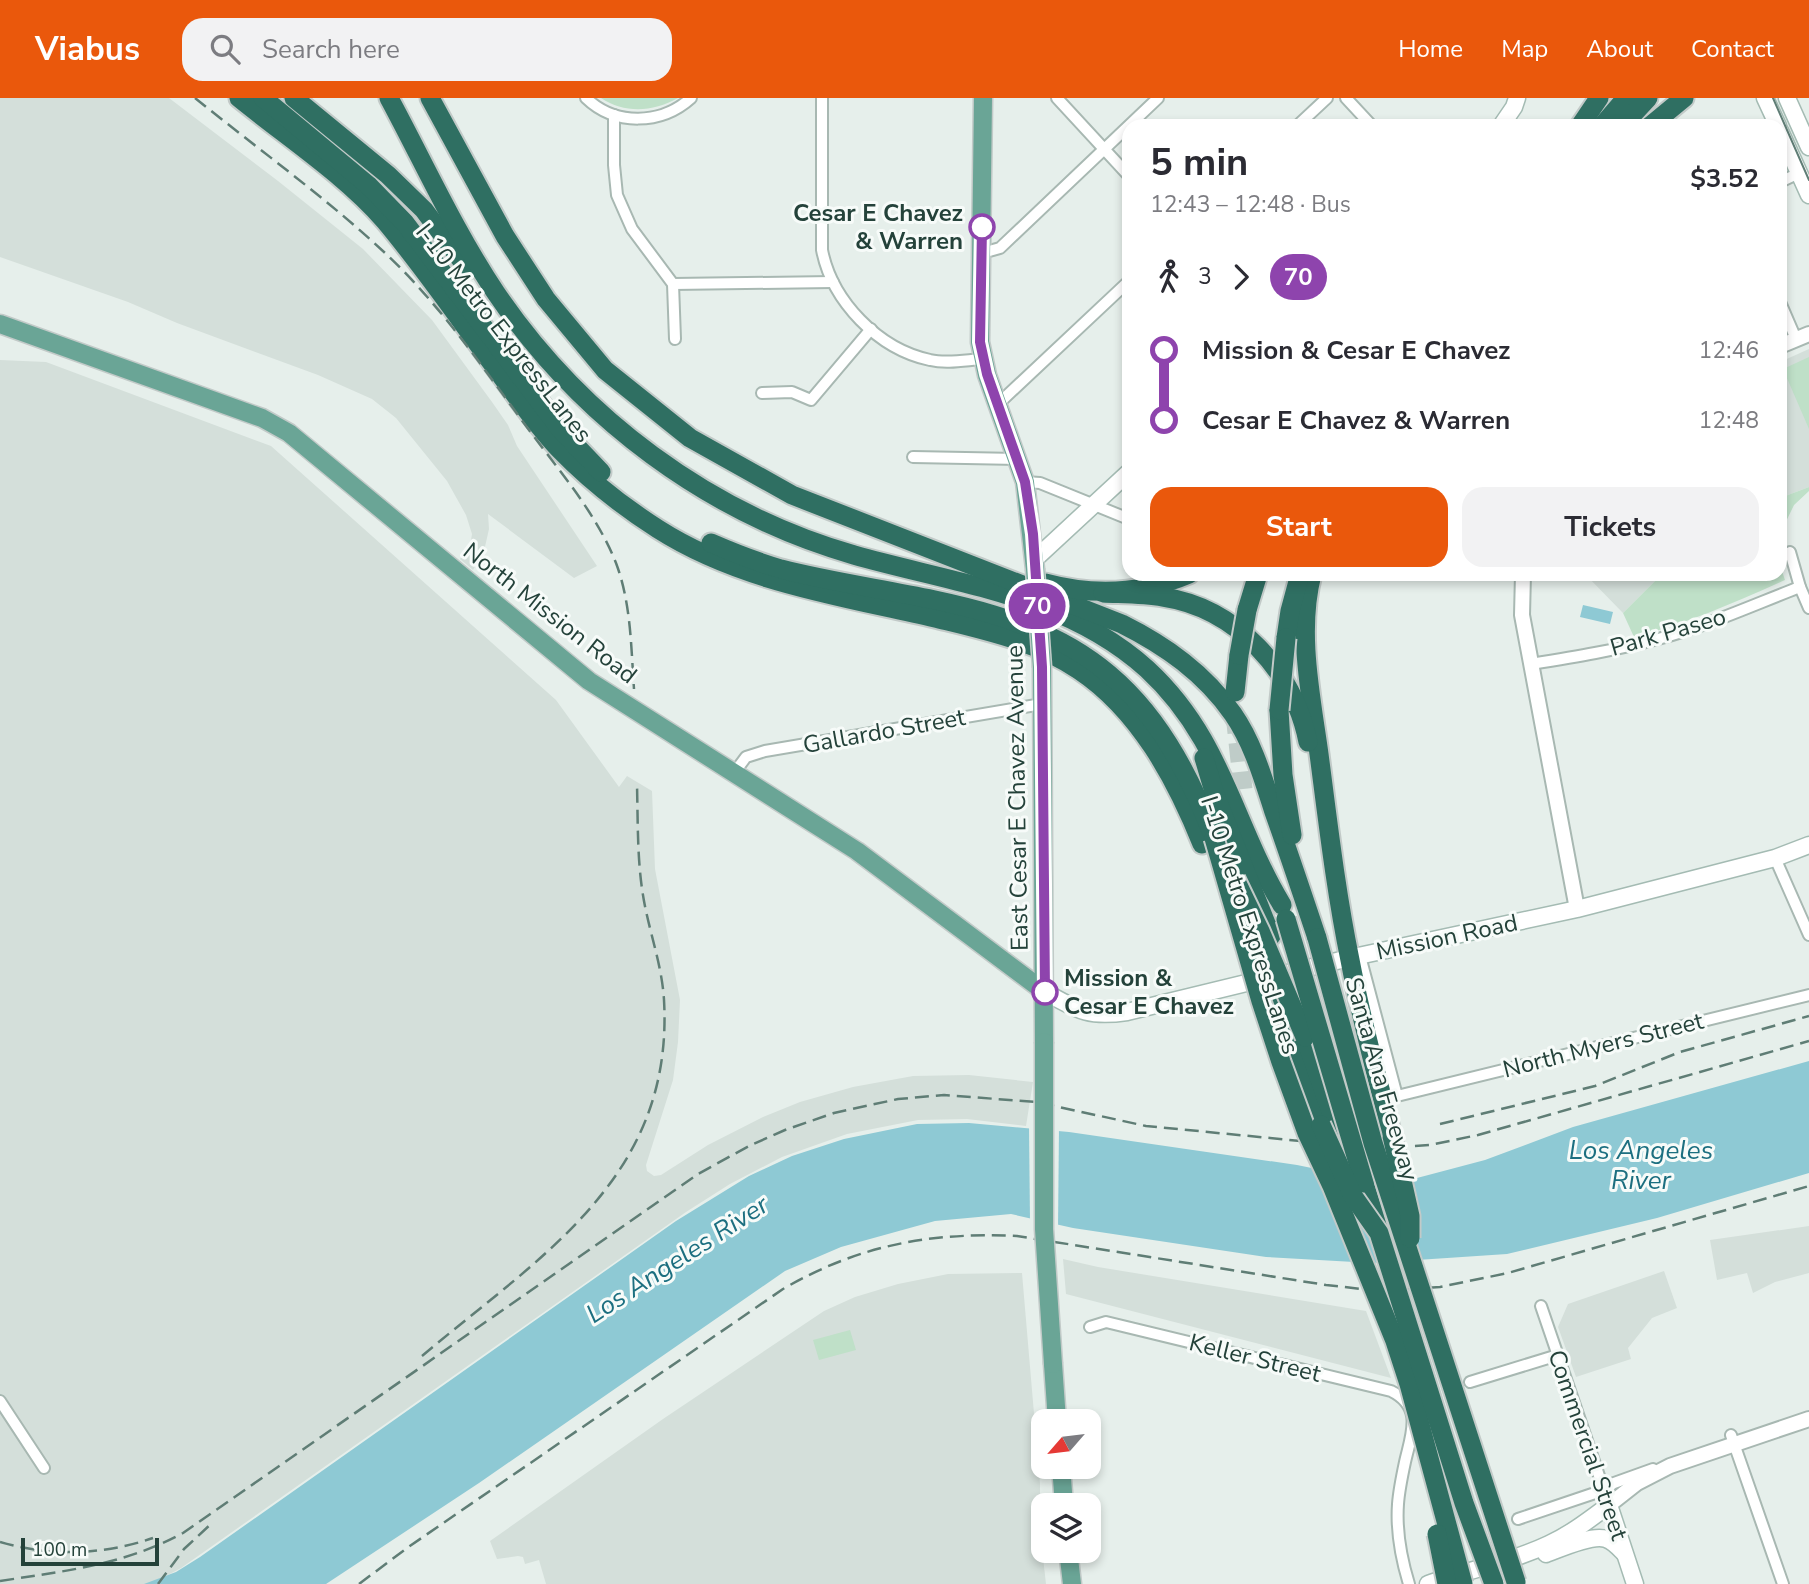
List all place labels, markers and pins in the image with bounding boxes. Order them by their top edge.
place label: Cesar E Chavez & Warren [793,197,963,257]
marker: Cesar E Chavez & Warren [969,214,995,240]
place label: Mission & Cesar E Chavez [1064,962,1234,1022]
marker: Mission & Cesar E Chavez [1032,979,1058,1005]

